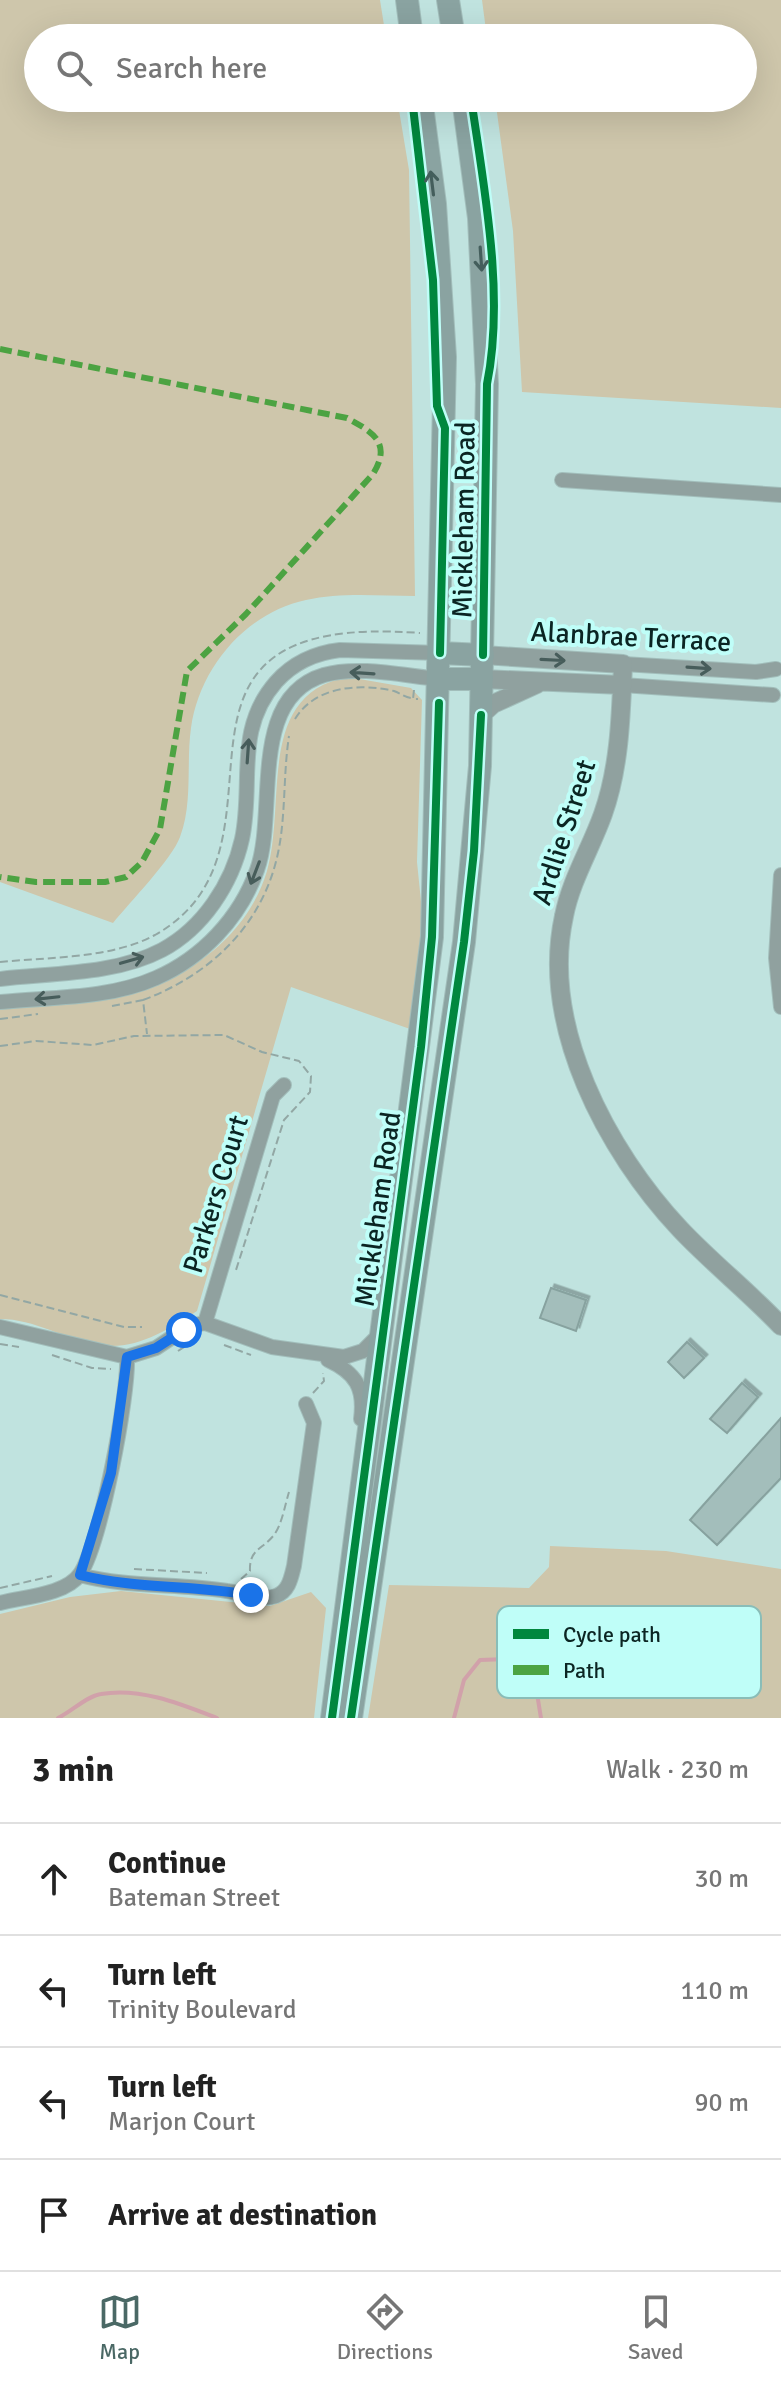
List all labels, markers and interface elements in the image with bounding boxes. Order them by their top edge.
search box [24,24,757,112]
icon: search [52,46,96,90]
text: Search here [116,50,267,87]
one-way arrow [425,170,440,197]
one-way arrow [474,245,489,272]
street label: Mickleham Road [445,421,483,619]
street label: Alanbrae Terrace [530,615,732,659]
one-way arrow [539,652,566,667]
one-way arrow [685,661,712,676]
one-way arrow [349,665,376,680]
one-way arrow [241,738,256,765]
street label: Ardlie Street [524,755,603,909]
one-way arrow [247,860,261,885]
one-way arrow [119,952,145,967]
one-way arrow [34,990,61,1005]
street label: Mickleham Road [347,1109,409,1309]
street label: Parkers Court [176,1111,256,1277]
route start [166,1312,202,1348]
route end [233,1577,269,1613]
legend [497,1606,761,1698]
text: Cycle path [563,1621,661,1648]
text: Path [563,1657,606,1684]
text: 3 min [32,1749,114,1791]
text: Walk · 230 m [606,1754,749,1786]
text: Continue [108,1845,226,1882]
icon: ahead [32,1857,76,1901]
text: 30 m [694,1863,749,1895]
text: Bateman Street [108,1882,280,1914]
text: Turn left [108,1957,217,1994]
icon: left [32,1969,76,2013]
text: 110 m [680,1975,749,2007]
text: Trinity Boulevard [108,1994,296,2026]
text: Turn left [108,2069,217,2106]
icon: left [32,2081,76,2125]
text: 90 m [694,2087,749,2119]
text: Marjon Court [108,2106,255,2138]
icon: arrive [32,2193,76,2237]
text: Arrive at destination [108,2197,377,2234]
tab: Map [98,2290,142,2365]
tab: Directions [337,2290,433,2365]
tab: Saved [628,2290,683,2365]

